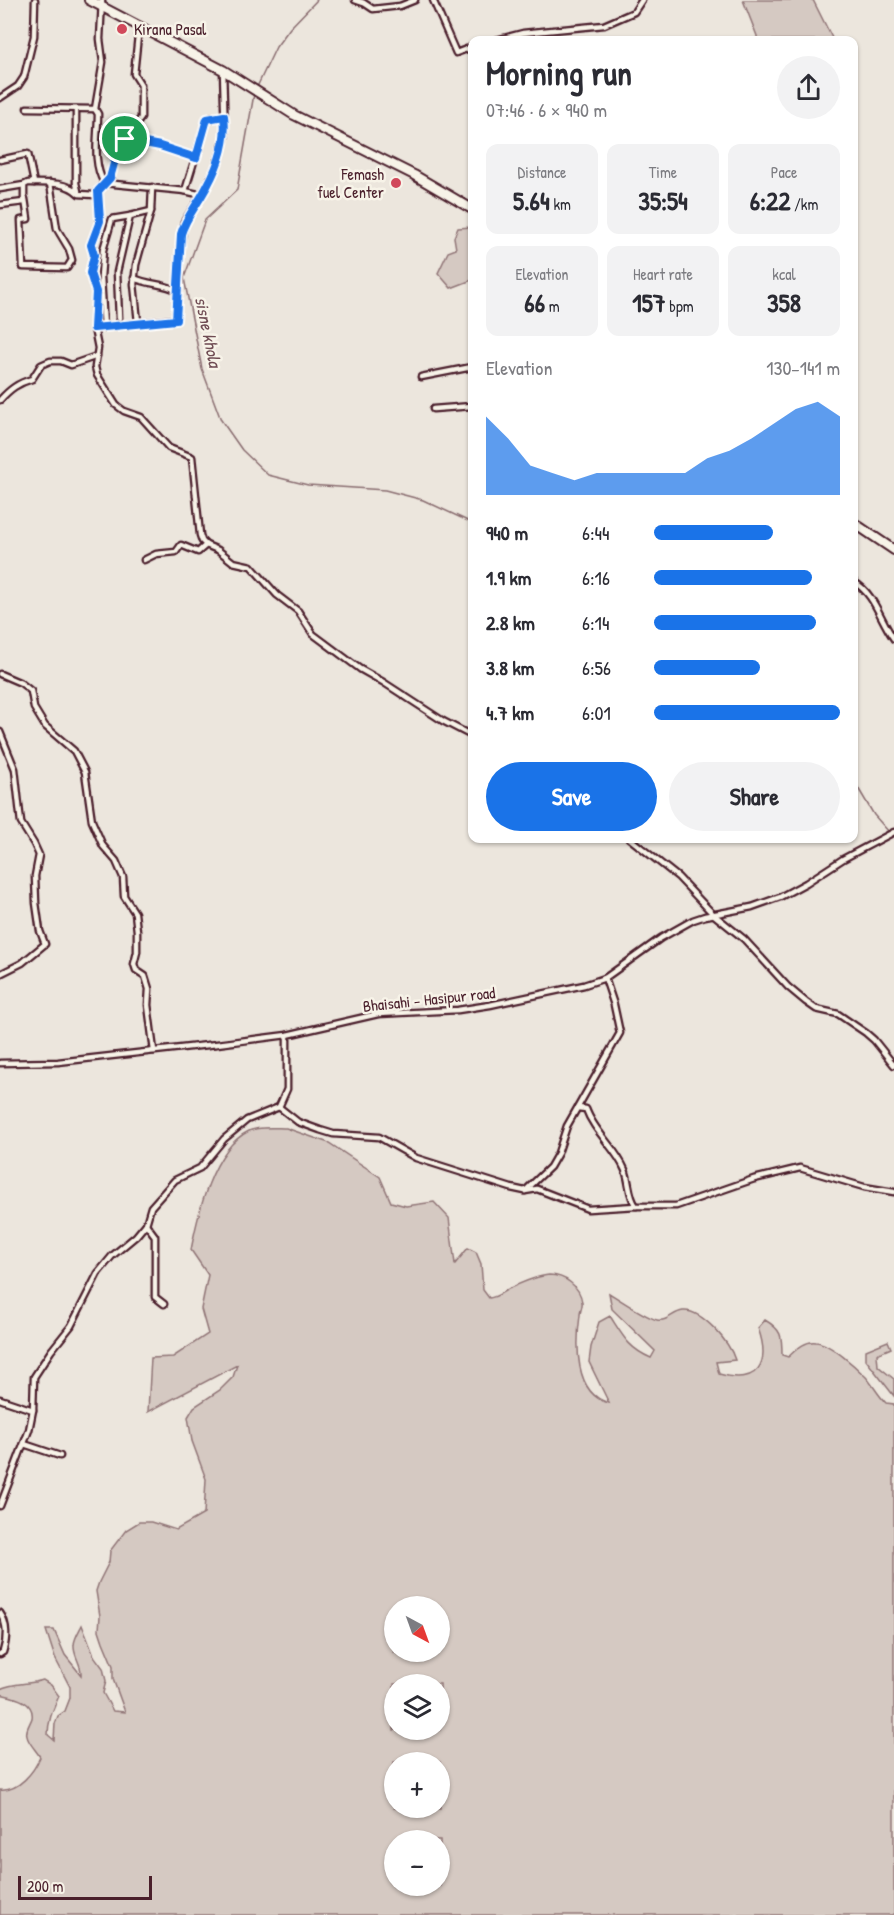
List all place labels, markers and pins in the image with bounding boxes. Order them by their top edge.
place label: Kirana Pasal [134,18,207,40]
marker: Kirana Pasal [115,22,129,36]
pin [99,113,150,164]
place label: Femash fuel Center [317,163,384,203]
marker: Femash fuel Center [389,176,403,190]

